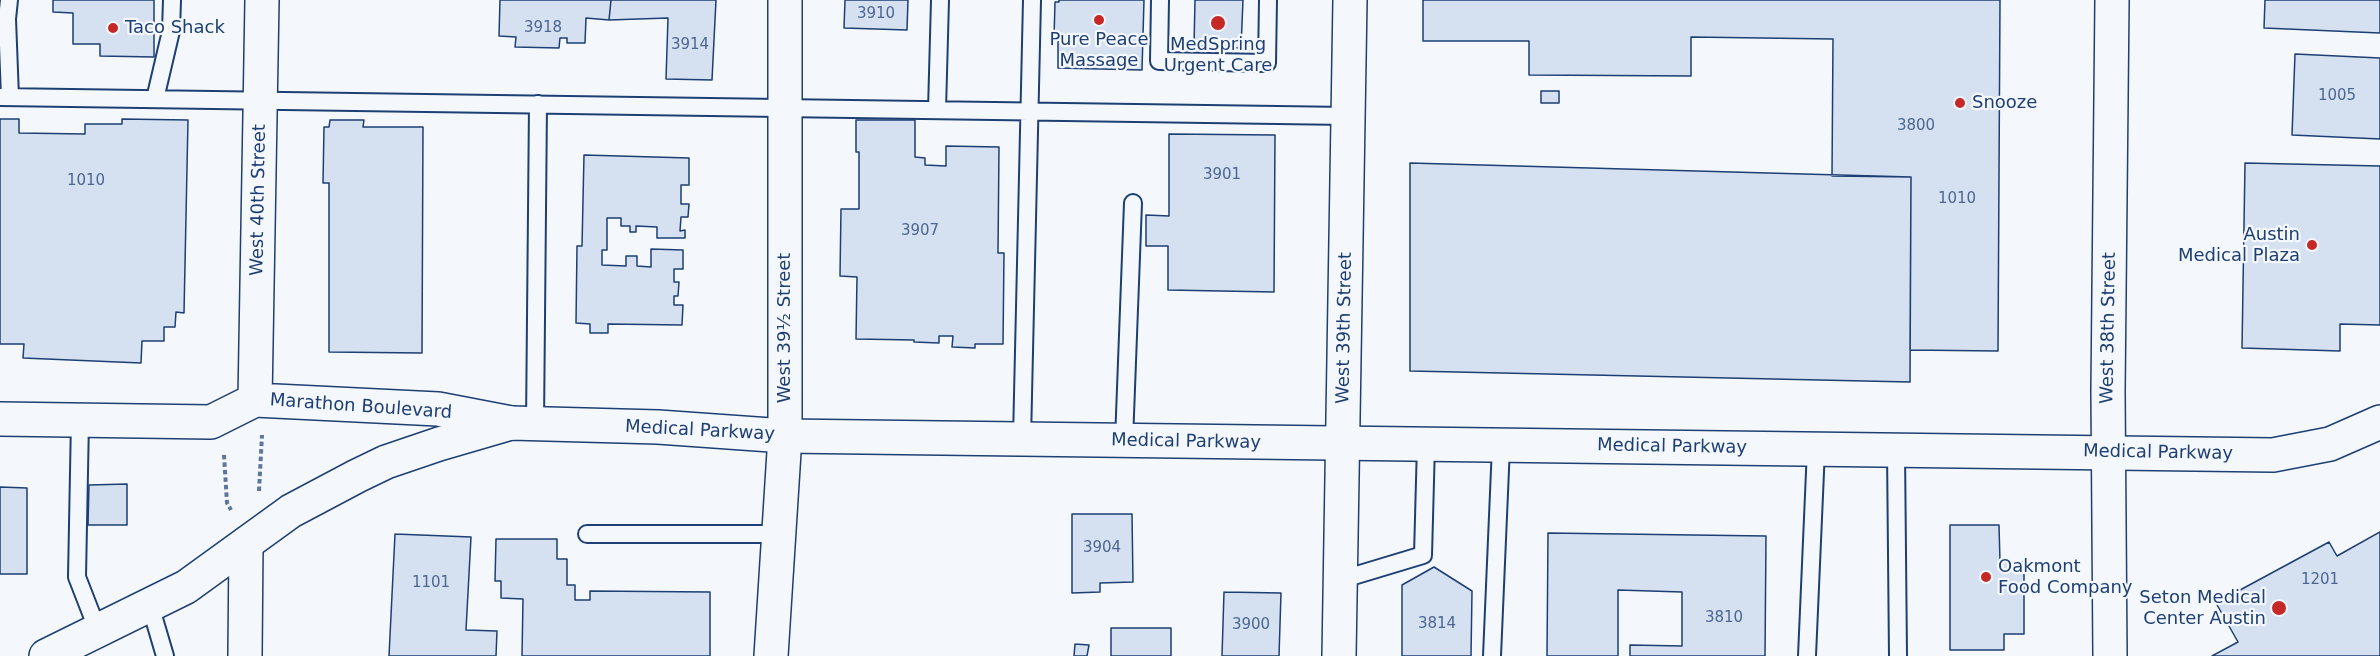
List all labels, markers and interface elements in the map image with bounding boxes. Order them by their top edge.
house number: 3910 [857,5,895,23]
marker: Pure Peace Massage [1092,13,1106,27]
marker: MedSpring Urgent Care [1209,14,1227,32]
place label: Taco Shack [125,17,225,39]
house number: 3918 [524,19,562,37]
marker: Taco Shack [106,21,120,35]
place label: Pure Peace Massage [1049,29,1149,72]
place label: MedSpring Urgent Care [1164,34,1272,76]
house number: 3914 [671,36,709,54]
house number: 1005 [2318,87,2356,105]
place label: Snooze [1972,92,2037,114]
marker: Snooze [1953,96,1967,110]
house number: 3800 [1897,117,1935,135]
street label: West 40th Street [247,124,271,276]
house number: 3901 [1203,166,1241,184]
house number: 1010 [67,172,105,190]
house number: 1010 [1938,190,1976,208]
house number: 3907 [901,222,939,240]
place label: Austin Medical Plaza [2178,224,2300,266]
marker: Austin Medical Plaza [2305,238,2319,252]
street label: West 39th Street [1333,252,1357,404]
street label: West 38th Street [2097,252,2121,404]
street label: West 39½ Street [774,253,796,403]
street label: Marathon Boulevard [269,390,453,424]
street label: Medical Parkway [625,416,775,446]
street label: Medical Parkway [1111,430,1261,454]
street label: Medical Parkway [1597,435,1747,459]
street label: Medical Parkway [2083,441,2233,465]
house number: 3904 [1083,539,1121,557]
place label: Oakmont Food Company [1998,556,2133,598]
marker: Oakmont Food Company [1979,570,1993,584]
house number: 1201 [2301,571,2339,589]
house number: 1101 [412,574,450,592]
place label: Seton Medical Center Austin [2139,587,2266,630]
marker: Seton Medical Center Austin [2270,599,2288,617]
house number: 3810 [1705,609,1743,627]
house number: 3814 [1418,615,1456,633]
house number: 3900 [1232,616,1270,634]

